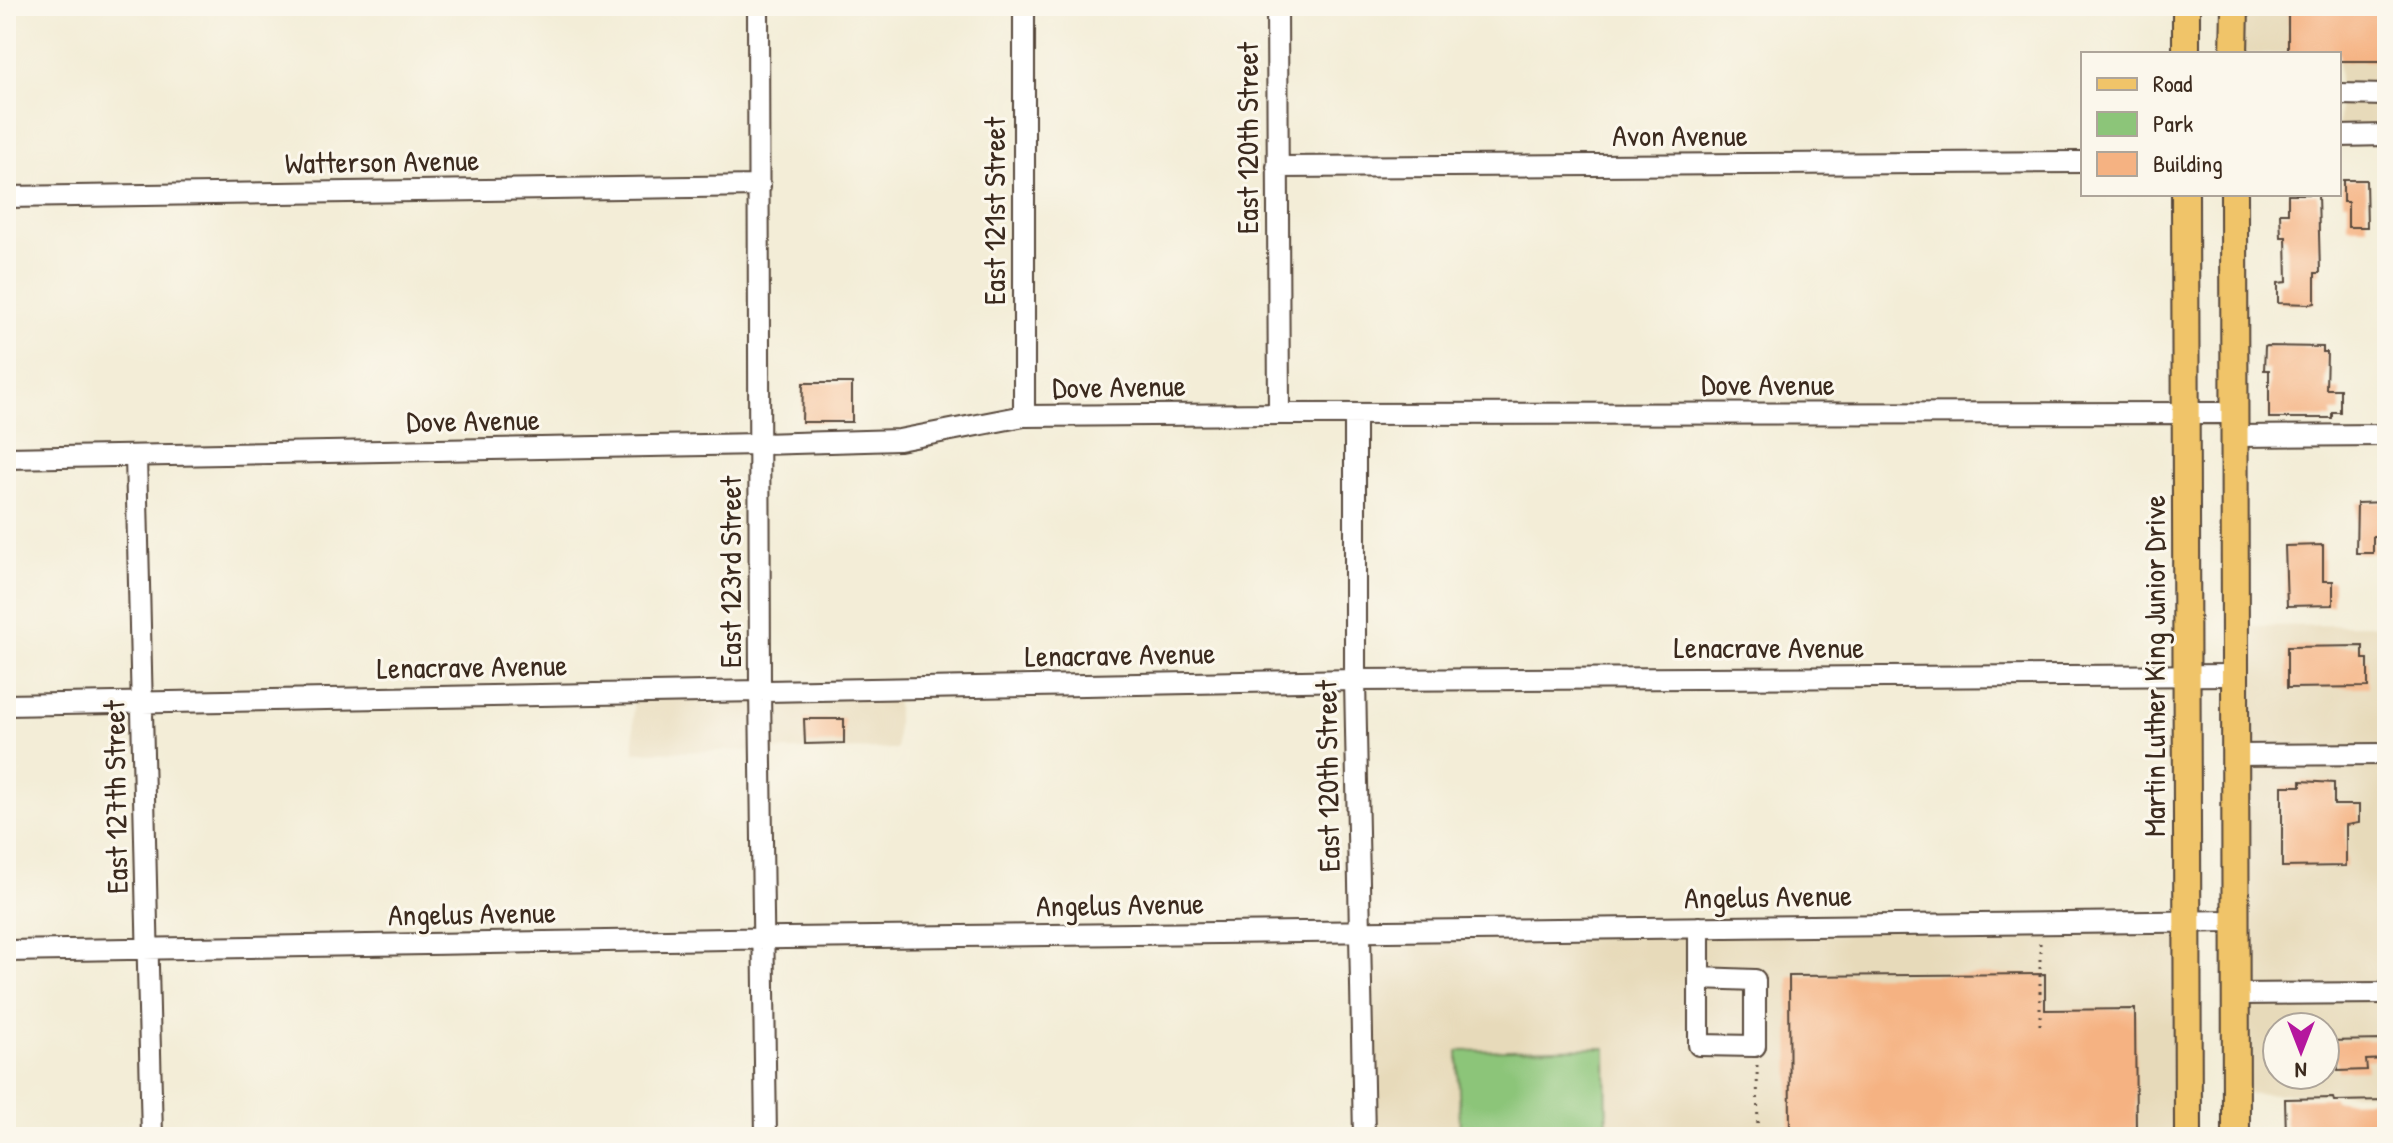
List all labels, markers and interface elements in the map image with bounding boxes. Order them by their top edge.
street label: East 120th Street [1227,41,1267,234]
legend [2081,52,2341,196]
text: Road [2153,67,2192,99]
text: Park [2153,107,2193,139]
street label: Avon Avenue [1612,115,1748,155]
street label: East 121st Street [974,116,1014,305]
street label: Watterson Avenue [284,139,480,183]
text: Building [2153,147,2223,179]
street label: Dove Avenue [1701,364,1835,404]
street label: Dove Avenue [1052,365,1186,407]
street label: Dove Avenue [406,399,540,441]
street label: East 123rd Street [710,475,750,668]
street label: Martin Luther King Junior Drive [2134,495,2174,837]
street label: Lenacrave Avenue [1674,627,1864,667]
street label: Lenacrave Avenue [1025,632,1216,676]
street label: Lenacrave Avenue [377,644,568,688]
street label: East 120th Street [1305,679,1349,872]
street label: East 127th Street [93,699,137,894]
street label: Angelus Avenue [1684,875,1852,917]
street label: Angelus Avenue [1036,883,1204,925]
street label: Angelus Avenue [388,892,556,934]
north arrow [2261,1011,2341,1091]
text: N [2295,1056,2307,1086]

